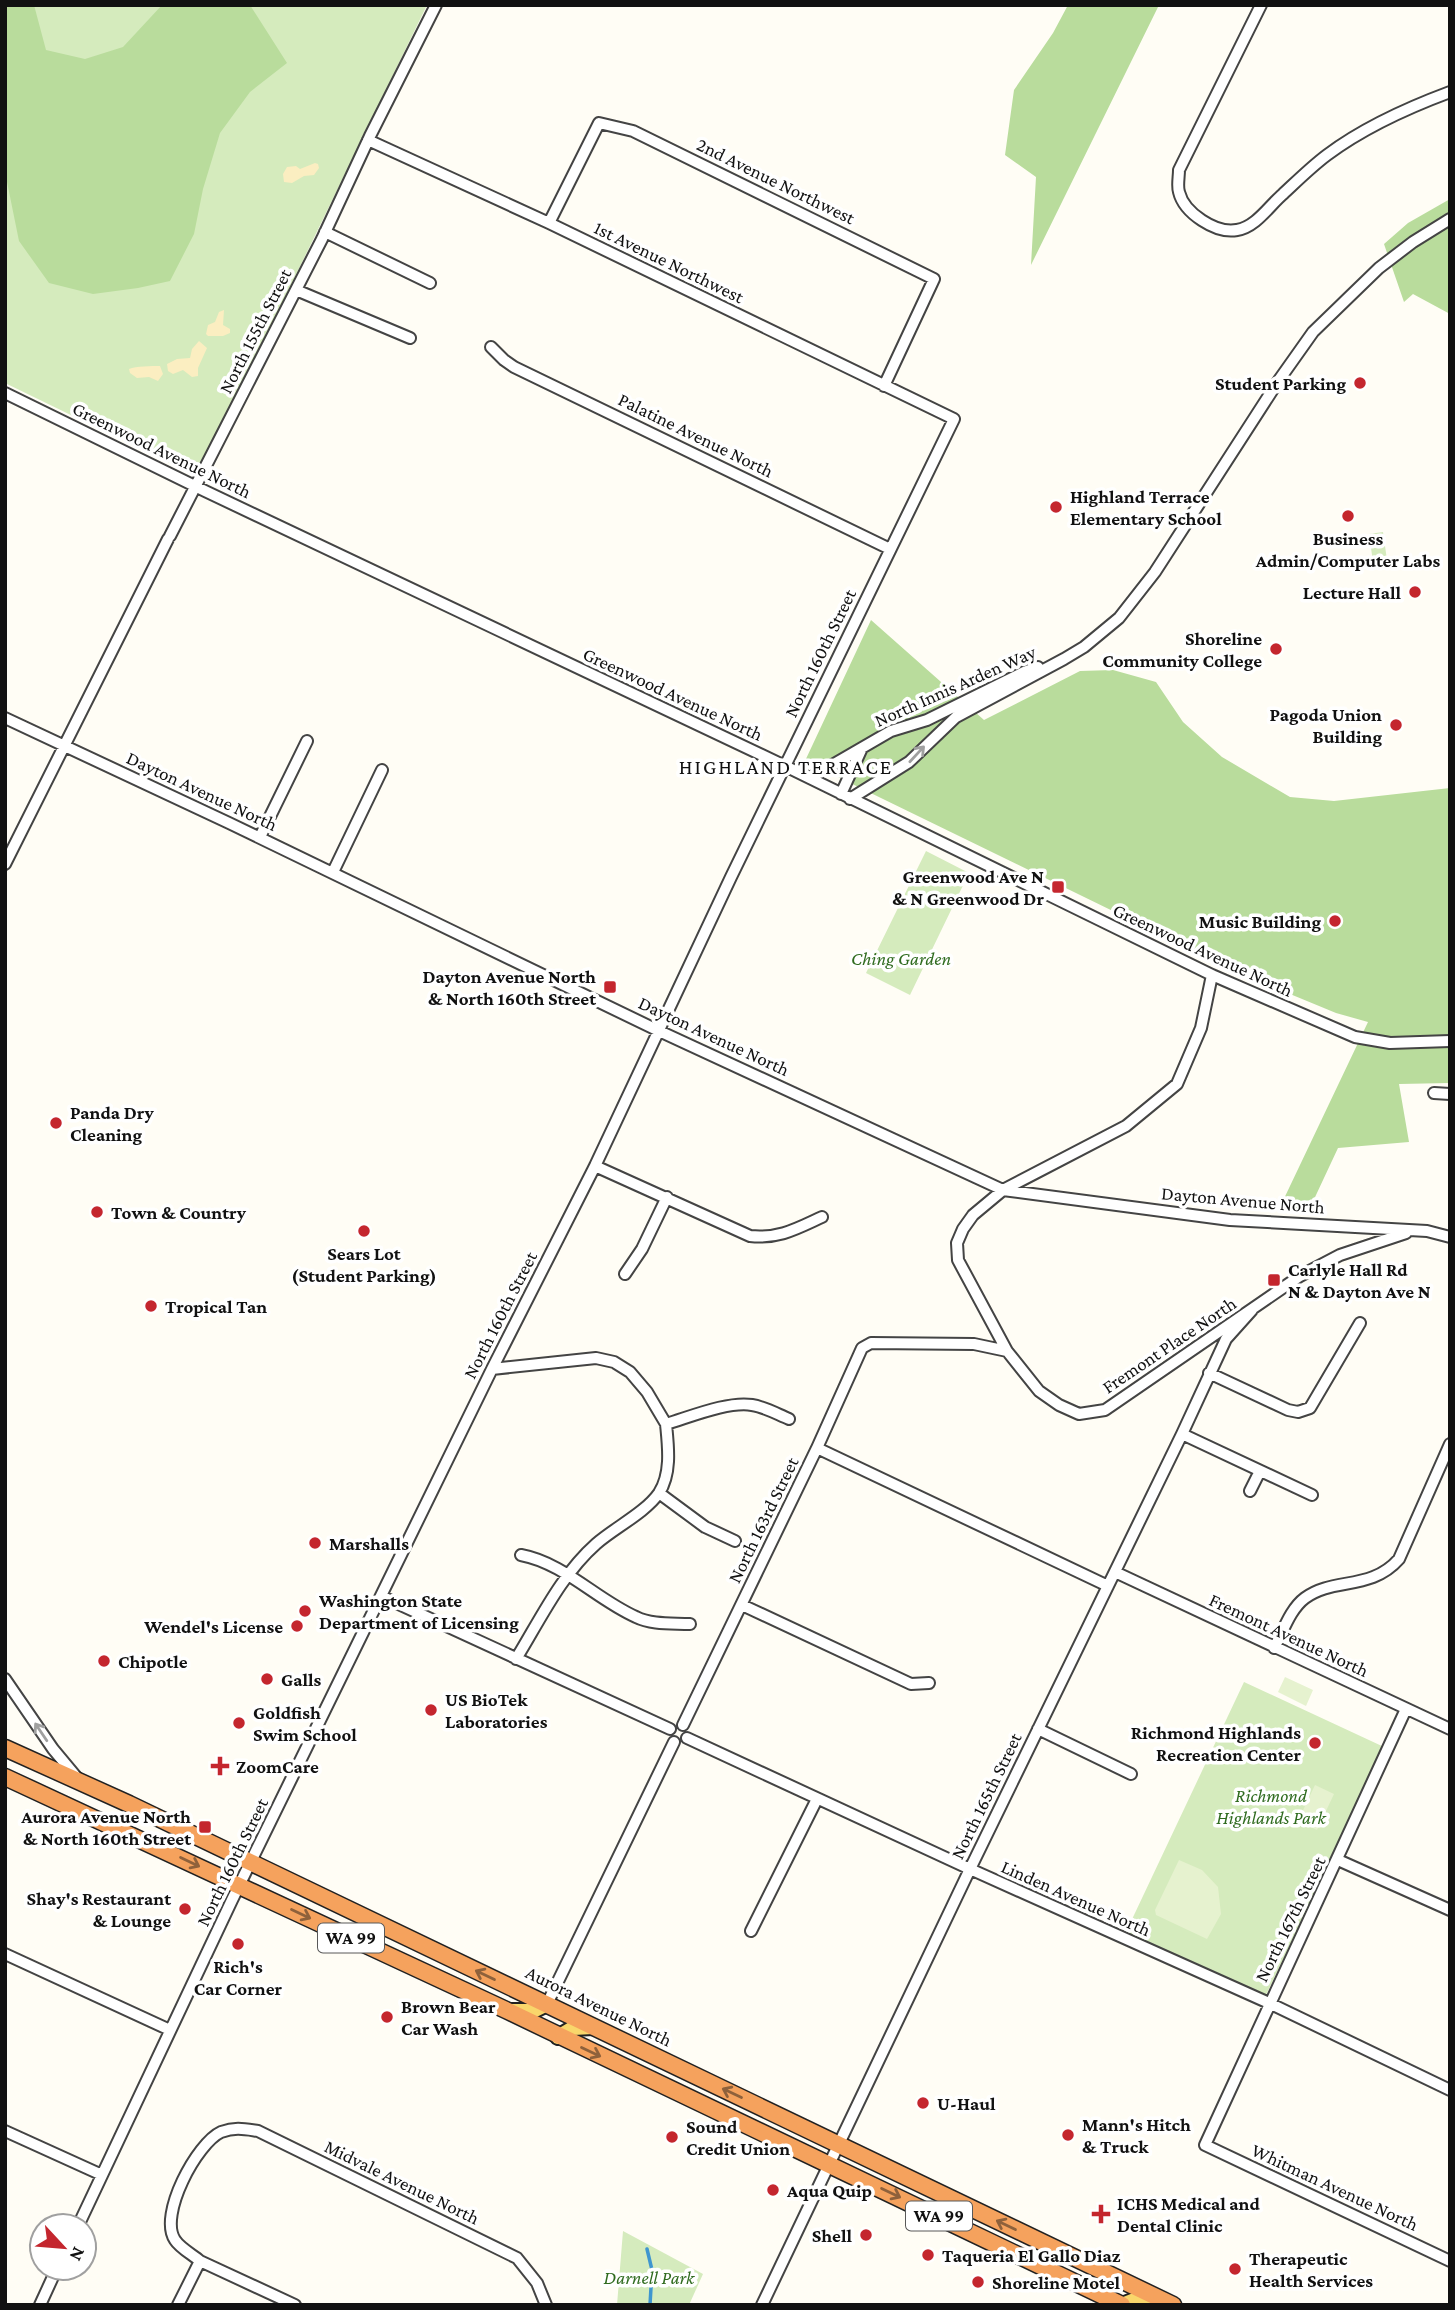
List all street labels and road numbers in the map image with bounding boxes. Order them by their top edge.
street label: 2nd Avenue Northwest [694,134,859,229]
street label: 1st Avenue Northwest [591,217,748,308]
street label: North 155th Street [215,265,296,397]
street label: Palatine Avenue North [615,388,777,482]
street label: Greenwood Avenue North [69,398,255,502]
street label: North 160th Street [780,585,860,720]
street label: North Innis Arden Way [871,641,1039,731]
street label: Greenwood Avenue North [580,643,766,745]
street label: Dayton Avenue North [123,747,281,835]
street label: Greenwood Avenue North [1110,899,1296,1001]
street label: Dayton Avenue North [635,992,793,1080]
street label: Dayton Avenue North [1160,1182,1326,1218]
street label: North 160th Street [459,1247,541,1382]
street label: Fremont Place North [1098,1292,1240,1398]
street label: North 163rd Street [723,1453,803,1586]
street label: Fremont Avenue North [1206,1589,1372,1681]
street label: North 165th Street [946,1729,1026,1863]
street label: North 160th Street [192,1794,272,1929]
street label: North 167th Street [1251,1852,1330,1985]
street label: Linden Avenue North [998,1856,1154,1940]
road number: WA 99 [318,1924,384,1952]
street label: Aurora Avenue North [523,1962,675,2050]
street label: Midvale Avenue North [321,2135,483,2229]
street label: Whitman Avenue North [1248,2139,1422,2235]
road number: WA 99 [906,2202,972,2230]

